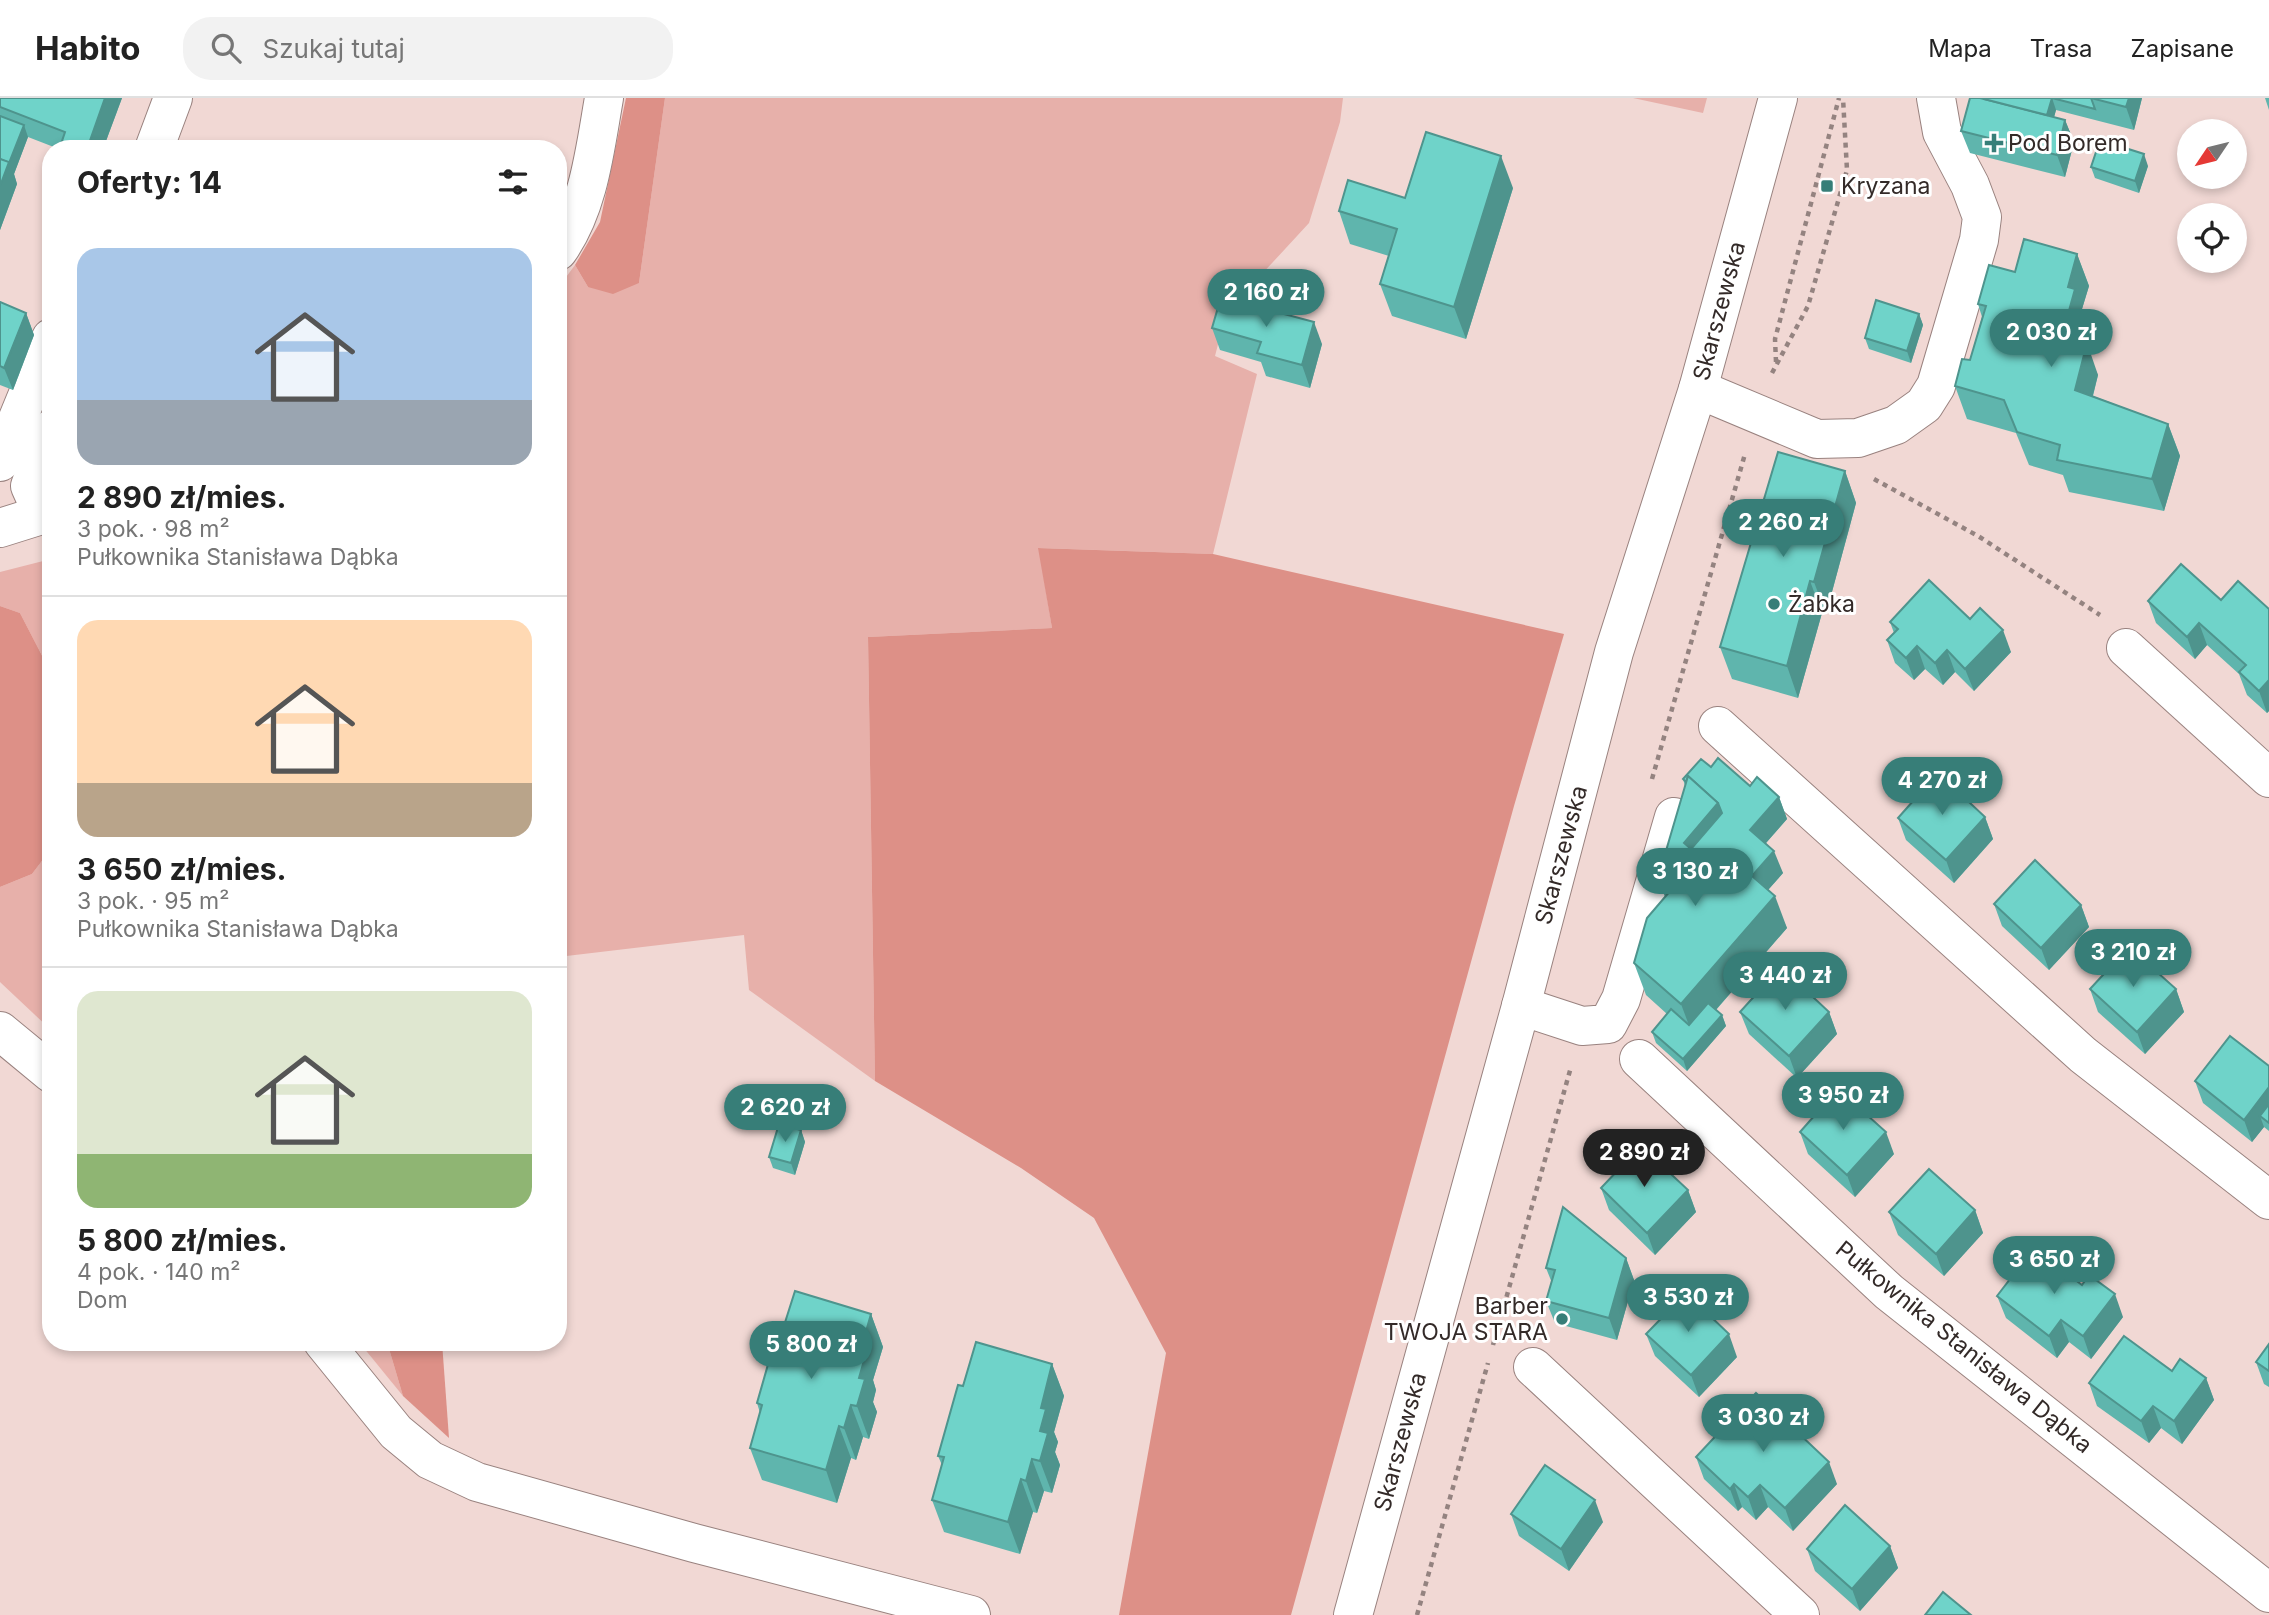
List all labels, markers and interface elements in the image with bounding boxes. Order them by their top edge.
search box [183,17,673,80]
text: Habito [35,28,141,68]
icon: search [207,29,245,67]
text: Szukaj tutaj [263,33,405,64]
text: Mapa [1928,34,1992,63]
text: Trasa [2030,34,2093,63]
text: Zapisane [2131,34,2234,63]
north arrow [2177,119,2247,189]
map controls [2177,119,2247,273]
place label: Pod Borem [2008,129,2128,157]
marker: Pod Borem [1986,135,2002,151]
icon: filters [494,163,532,201]
text: Oferty: 14 [77,164,222,200]
place label: Kryzana [1841,172,1931,200]
marker: Kryzana [1819,178,1835,194]
button: locate [2177,203,2247,273]
street label: Skarszewska [1687,238,1751,384]
pin: 2 160 zł [1194,270,1338,329]
text: 2 160 zł [1223,278,1309,306]
icon: home [242,294,368,420]
pin: 2 030 zł [1979,310,2123,369]
text: 2 030 zł [2006,318,2096,346]
text: 2 890 zł/mies. [77,479,287,515]
pin: 2 260 zł [1711,500,1855,559]
text: 2 260 zł [1738,508,1828,536]
text: 3 pok. · 98 m² [77,515,230,543]
text: Pułkownika Stanisława Dąbka [77,543,399,571]
place label: Żabka [1788,590,1855,618]
marker: Żabka [1766,596,1782,612]
icon: home [242,666,368,792]
pin: 4 270 zł [1870,758,2014,817]
text: 4 270 zł [1898,766,1986,794]
street label: Skarszewska [1529,782,1593,928]
pin: 3 130 zł [1623,848,1767,908]
text: 3 650 zł/mies. [77,851,287,887]
text: 3 130 zł [1652,857,1738,885]
text: 3 pok. · 95 m² [77,887,229,915]
text: Pułkownika Stanisława Dąbka [77,915,399,943]
pin: 3 210 zł [2061,930,2205,989]
text: 3 210 zł [2090,938,2176,966]
pin: 3 440 zł [1713,953,1857,1012]
text: 3 440 zł [1739,961,1831,989]
icon: home [242,1037,368,1163]
pin: 3 950 zł [1771,1072,1915,1132]
text: 3 950 zł [1798,1081,1888,1109]
pin: 2 620 zł [713,1084,857,1144]
text: 2 620 zł [740,1093,830,1121]
pin: 2 890 zł [1572,1130,1716,1189]
text: 2 890 zł [1599,1138,1689,1166]
text: 5 800 zł/mies. [77,1222,288,1258]
street label: Pułkownika Stanisława Dąbka [1830,1235,2098,1459]
pin: 3 650 zł [1982,1236,2126,1296]
text: 3 650 zł [2009,1245,2099,1273]
text: 4 pok. · 140 m² [77,1258,241,1286]
pin: 3 530 zł [1616,1274,1760,1334]
text: 3 530 zł [1643,1283,1733,1311]
text: Dom [77,1286,128,1314]
place label: Barber TWOJA STARA [1384,1292,1548,1346]
marker: Barber TWOJA STARA [1554,1311,1570,1327]
pin: 5 800 zł [739,1322,883,1381]
text: 5 800 zł [766,1330,857,1358]
street label: Skarszewska [1368,1369,1432,1515]
pin: 3 030 zł [1691,1394,1835,1454]
text: 3 030 zł [1717,1403,1809,1431]

